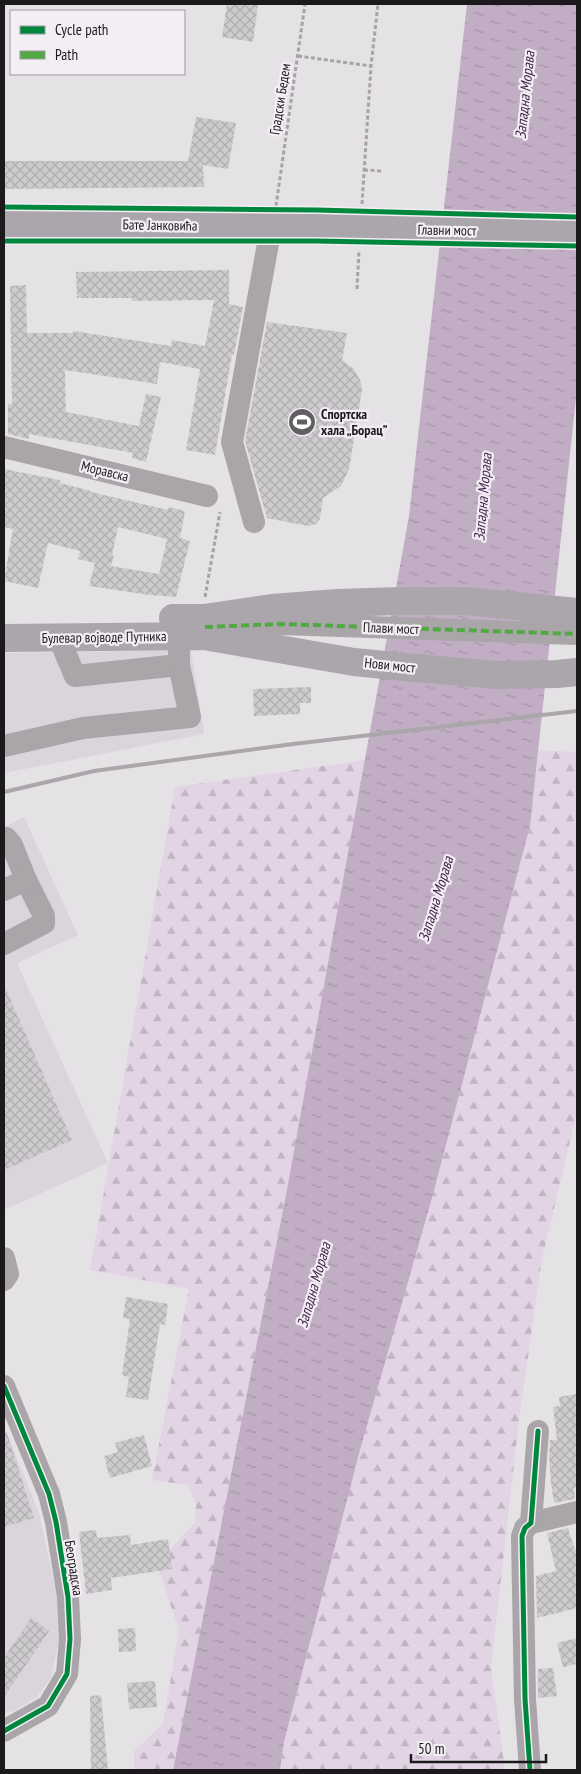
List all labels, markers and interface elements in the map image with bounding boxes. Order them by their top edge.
legend [10,10,185,75]
text: Cycle path [55,20,108,39]
text: Path [55,45,78,64]
water label: Западна Морава [510,49,539,140]
street label: Градски Бедем [265,62,295,136]
street label: Бате Јанковића [122,215,198,235]
street label: Главни мост [418,220,477,240]
place label: Спортска хала „Борац” [321,405,388,439]
sports icon: Спортска хала „Борац” [287,407,317,437]
water label: Западна Морава [469,451,496,542]
street label: Моравска [79,456,131,486]
street label: Плави мост [363,618,420,638]
street label: Булевар војводе Путника [41,627,167,647]
street label: Нови мост [364,653,417,677]
water label: Западна Морава [414,853,458,944]
water label: Западна Морава [292,1239,335,1330]
street label: Београдска [61,1539,87,1597]
scale bar [411,1732,546,1764]
text: 50 m [418,1739,444,1758]

